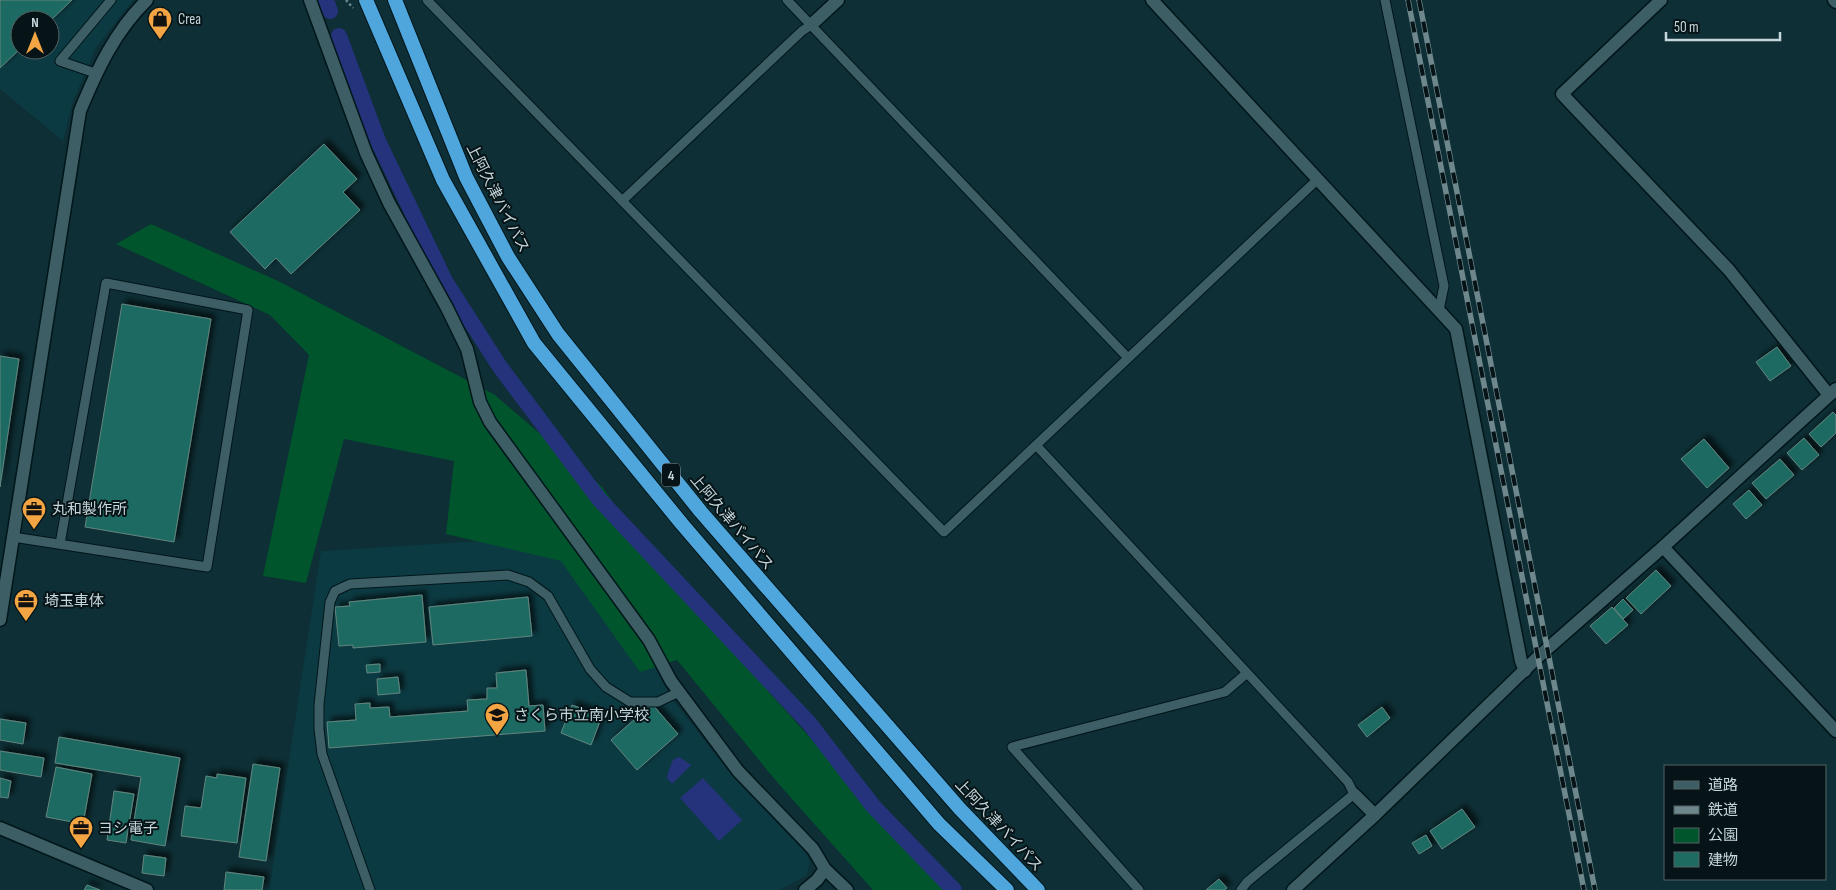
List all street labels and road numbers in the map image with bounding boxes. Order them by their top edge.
street label: 上阿久津バイパス [462,141,533,256]
road number: 4 [662,464,680,486]
street label: 上阿久津バイパス [686,470,777,574]
street label: 上阿久津バイパス [951,775,1046,876]

